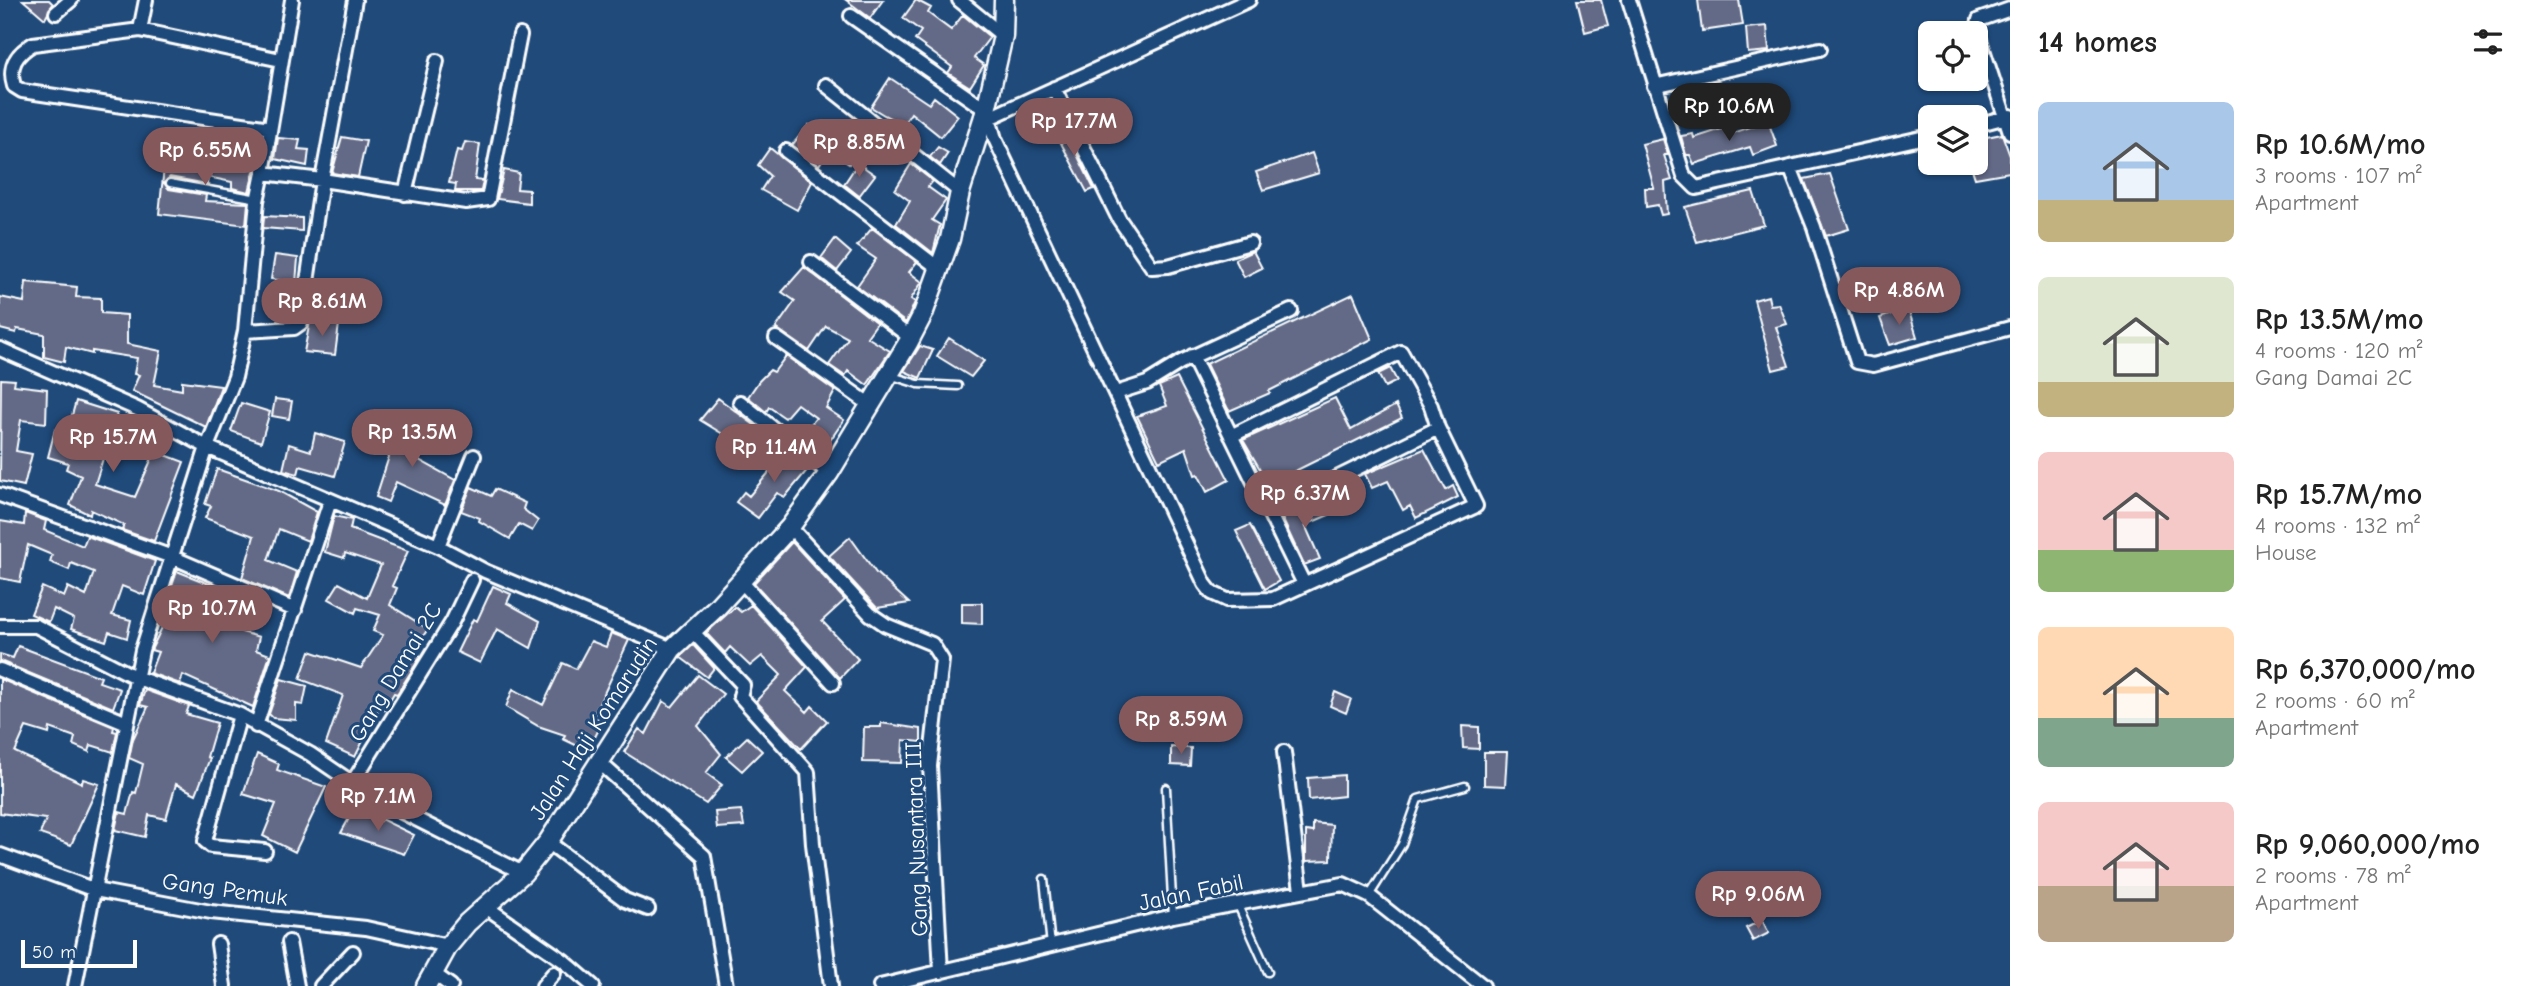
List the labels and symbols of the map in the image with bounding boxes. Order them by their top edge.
pin: Rp 10.6M [1657,83,1801,143]
pin: Rp 17.7M [1002,99,1146,158]
pin: Rp 8.85M [787,120,931,179]
pin: Rp 6.55M [133,128,277,187]
pin: Rp 4.86M [1827,268,1971,327]
pin: Rp 8.61M [250,278,394,338]
pin: Rp 13.5M [340,410,484,469]
pin: Rp 15.7M [41,414,185,474]
pin: Rp 11.4M [702,424,846,484]
pin: Rp 6.37M [1233,470,1377,530]
pin: Rp 10.7M [140,586,284,645]
street label: Gang Damai 2C [343,598,447,747]
street label: Jalan Haji Komarudin [524,631,663,825]
pin: Rp 8.59M [1109,696,1253,756]
street label: Gang Nusantara III [900,741,933,937]
pin: Rp 7.1M [313,774,443,833]
street label: Gang Pemuk [161,867,289,912]
street label: Jalan Fabil [1136,868,1246,917]
pin: Rp 9.06M [1686,872,1830,931]
scale bar [21,937,136,969]

